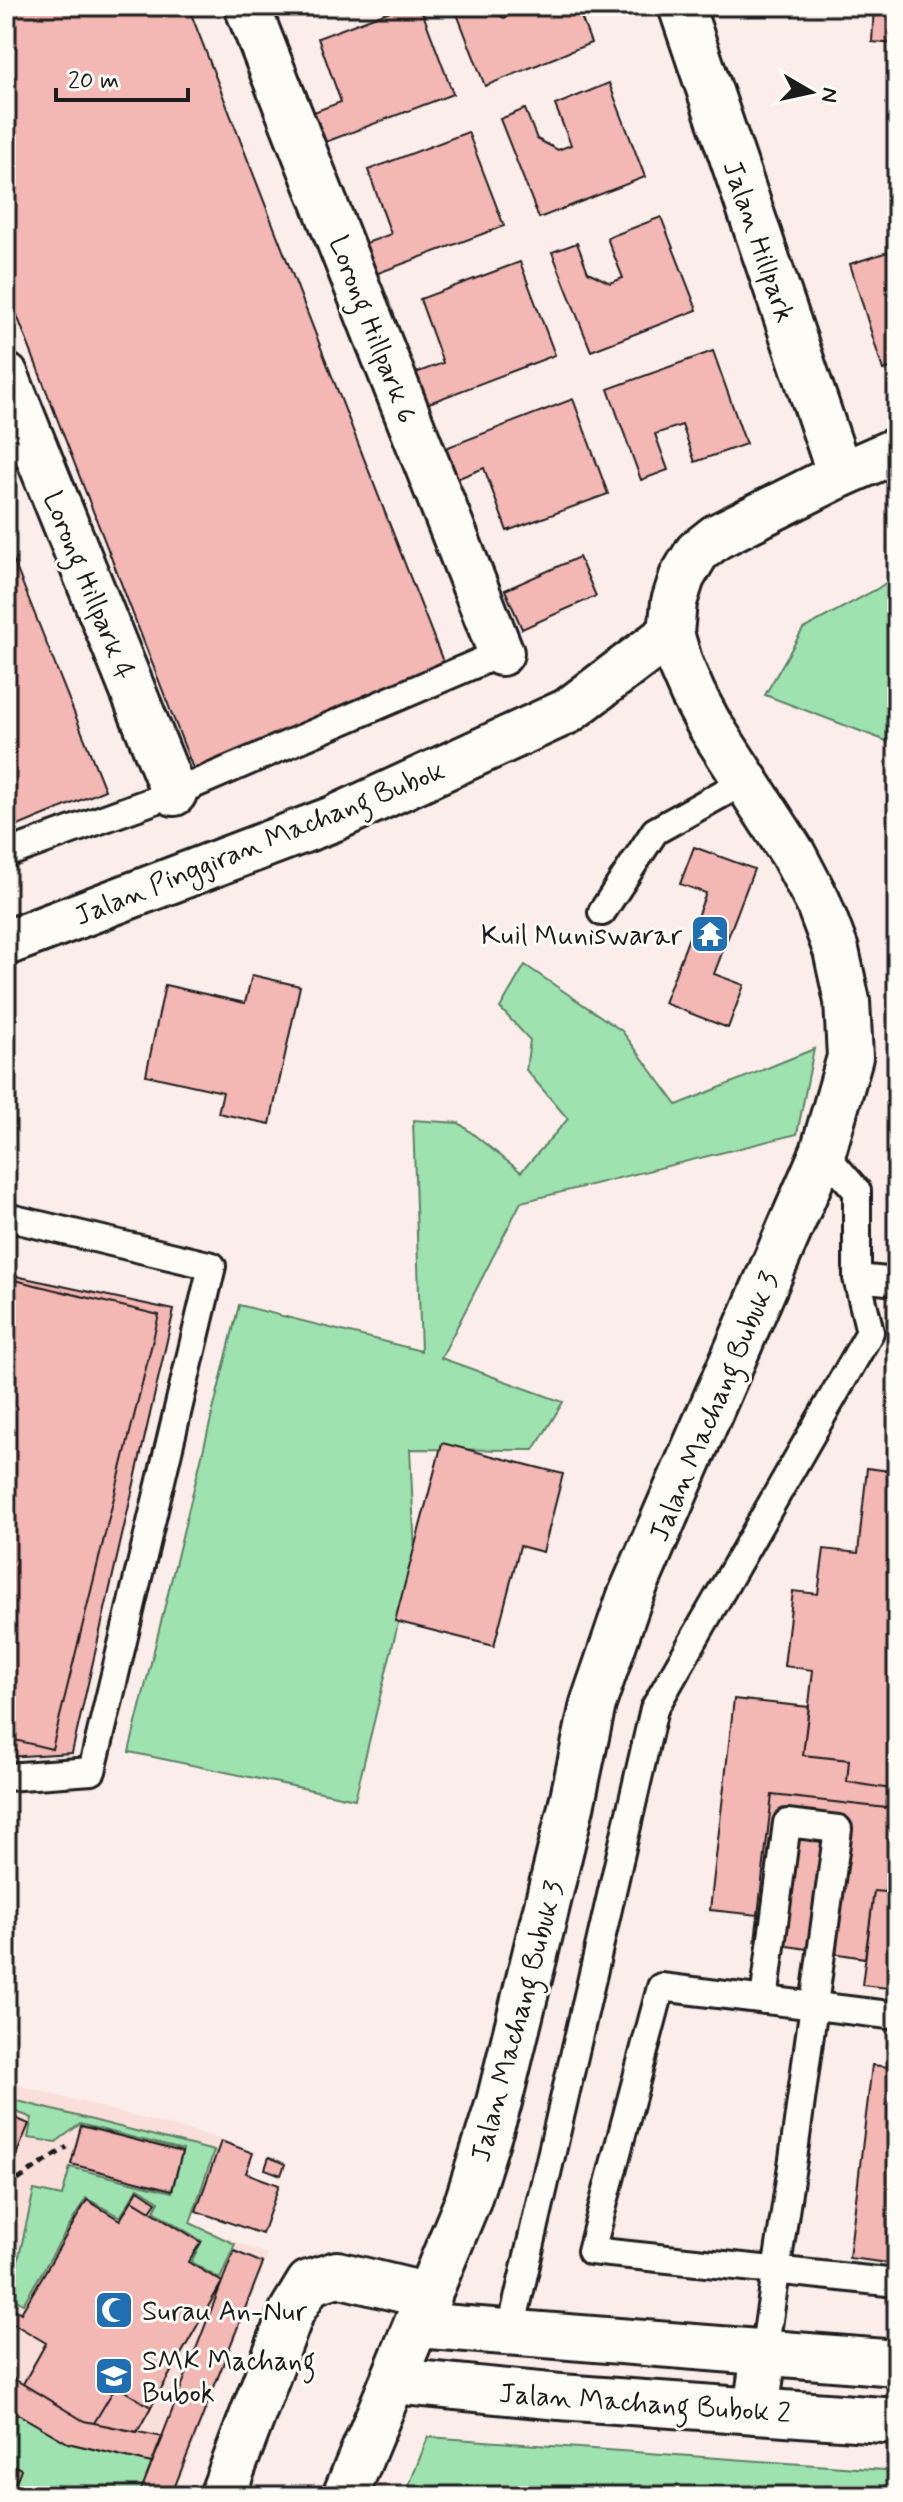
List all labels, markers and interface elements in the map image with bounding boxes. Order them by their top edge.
scale bar [56,52,188,102]
north arrow [771,52,851,132]
text: 20 m [68,66,119,97]
text: N [814,85,844,104]
street label: Jalan Hillpark [713,156,803,328]
street label: Lorong Hillpark 6 [316,231,424,430]
street label: Lorong Hillpark 4 [30,486,142,687]
street label: Jalan Pinggiran Machang Bubok [69,753,452,938]
temple icon: Kuil Muniswarar [689,913,731,955]
place label: Kuil Muniswarar [481,918,682,955]
street label: Jalan Machang Bubuk 3 [642,1266,792,1549]
street label: Jalan Machang Bubuk 3 [463,1877,577,2167]
mosque icon: Surau An-Nur [93,2289,135,2331]
place label: Surau An-Nur [142,2294,307,2331]
place label: SMK Machang Bubok [142,2344,316,2413]
school or university icon: SMK Machang Bubok [93,2355,135,2397]
street label: Jalan Machang Bubok 2 [497,2376,792,2436]

